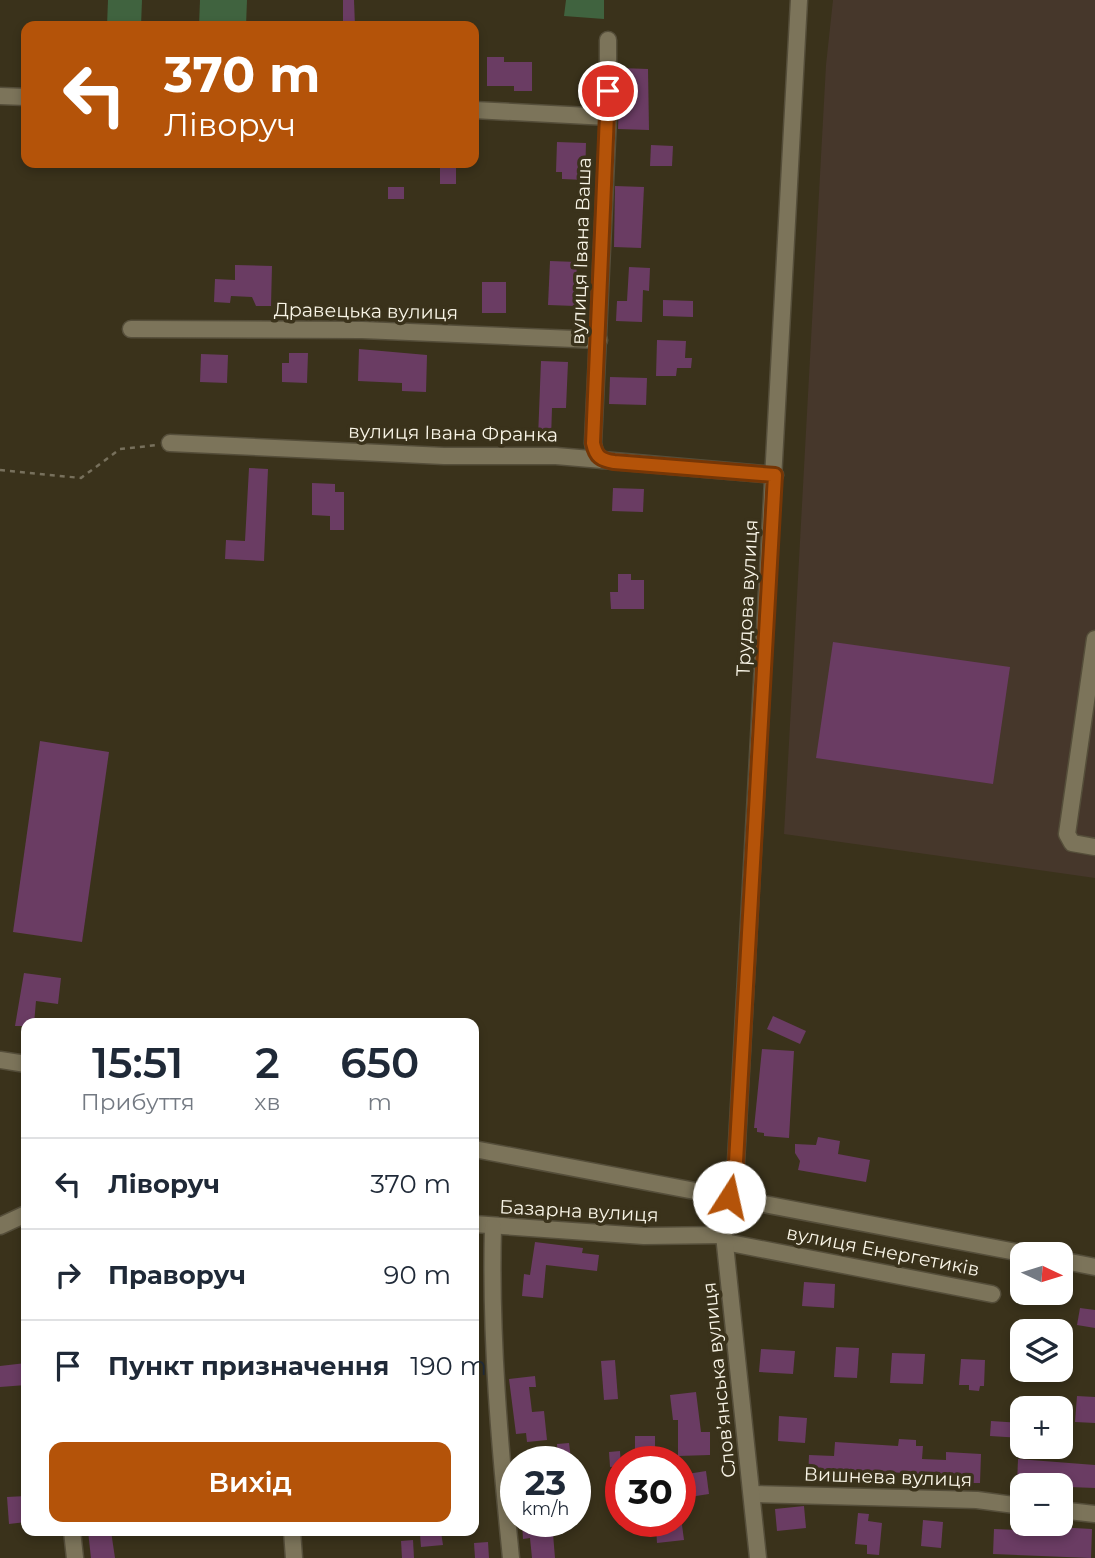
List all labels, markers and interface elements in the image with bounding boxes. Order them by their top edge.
text: 370 m [164,45,321,104]
icon: left [49,49,140,140]
pin [578,61,638,121]
icon: arrive [589,72,627,110]
text: Ліворуч [164,105,296,144]
street label: вулиця Івана Ваша [566,157,596,345]
street label: Дравецька вулиця [274,298,458,324]
street label: вулиця Івана Франка [348,420,558,446]
street label: Трудова вулиця [731,519,763,677]
text: 15:51 [92,1037,183,1089]
text: 2 [255,1037,280,1089]
text: 650 [340,1037,419,1089]
text: Прибуття [81,1088,195,1116]
text: хв [254,1088,280,1116]
text: m [368,1088,392,1116]
position arrow [692,1160,766,1234]
icon: left [49,1165,87,1203]
text: Ліворуч [108,1168,220,1200]
text: 370 m [370,1168,451,1200]
street label: Базарна вулиця [499,1195,659,1227]
street label: вулиця Енергетиків [785,1221,981,1281]
north arrow [1010,1242,1073,1306]
map controls [1010,1242,1073,1536]
icon: right [49,1256,87,1294]
text: Праворуч [108,1259,246,1291]
text: 90 m [384,1259,451,1291]
street label: Словʼянська вулиця [697,1281,741,1479]
button: layers [1010,1319,1073,1382]
icon: arrive [49,1347,87,1385]
text: Пункт призначення [108,1350,389,1382]
text: 190 m [410,1350,487,1382]
button: + [1010,1396,1073,1459]
button: Вихід [49,1442,451,1522]
speed limit sign: 30 [605,1446,696,1537]
text: 23 [525,1461,566,1504]
street label: Вишнева вулиця [803,1463,973,1491]
button: − [1010,1473,1073,1536]
text: km/h [521,1498,570,1520]

